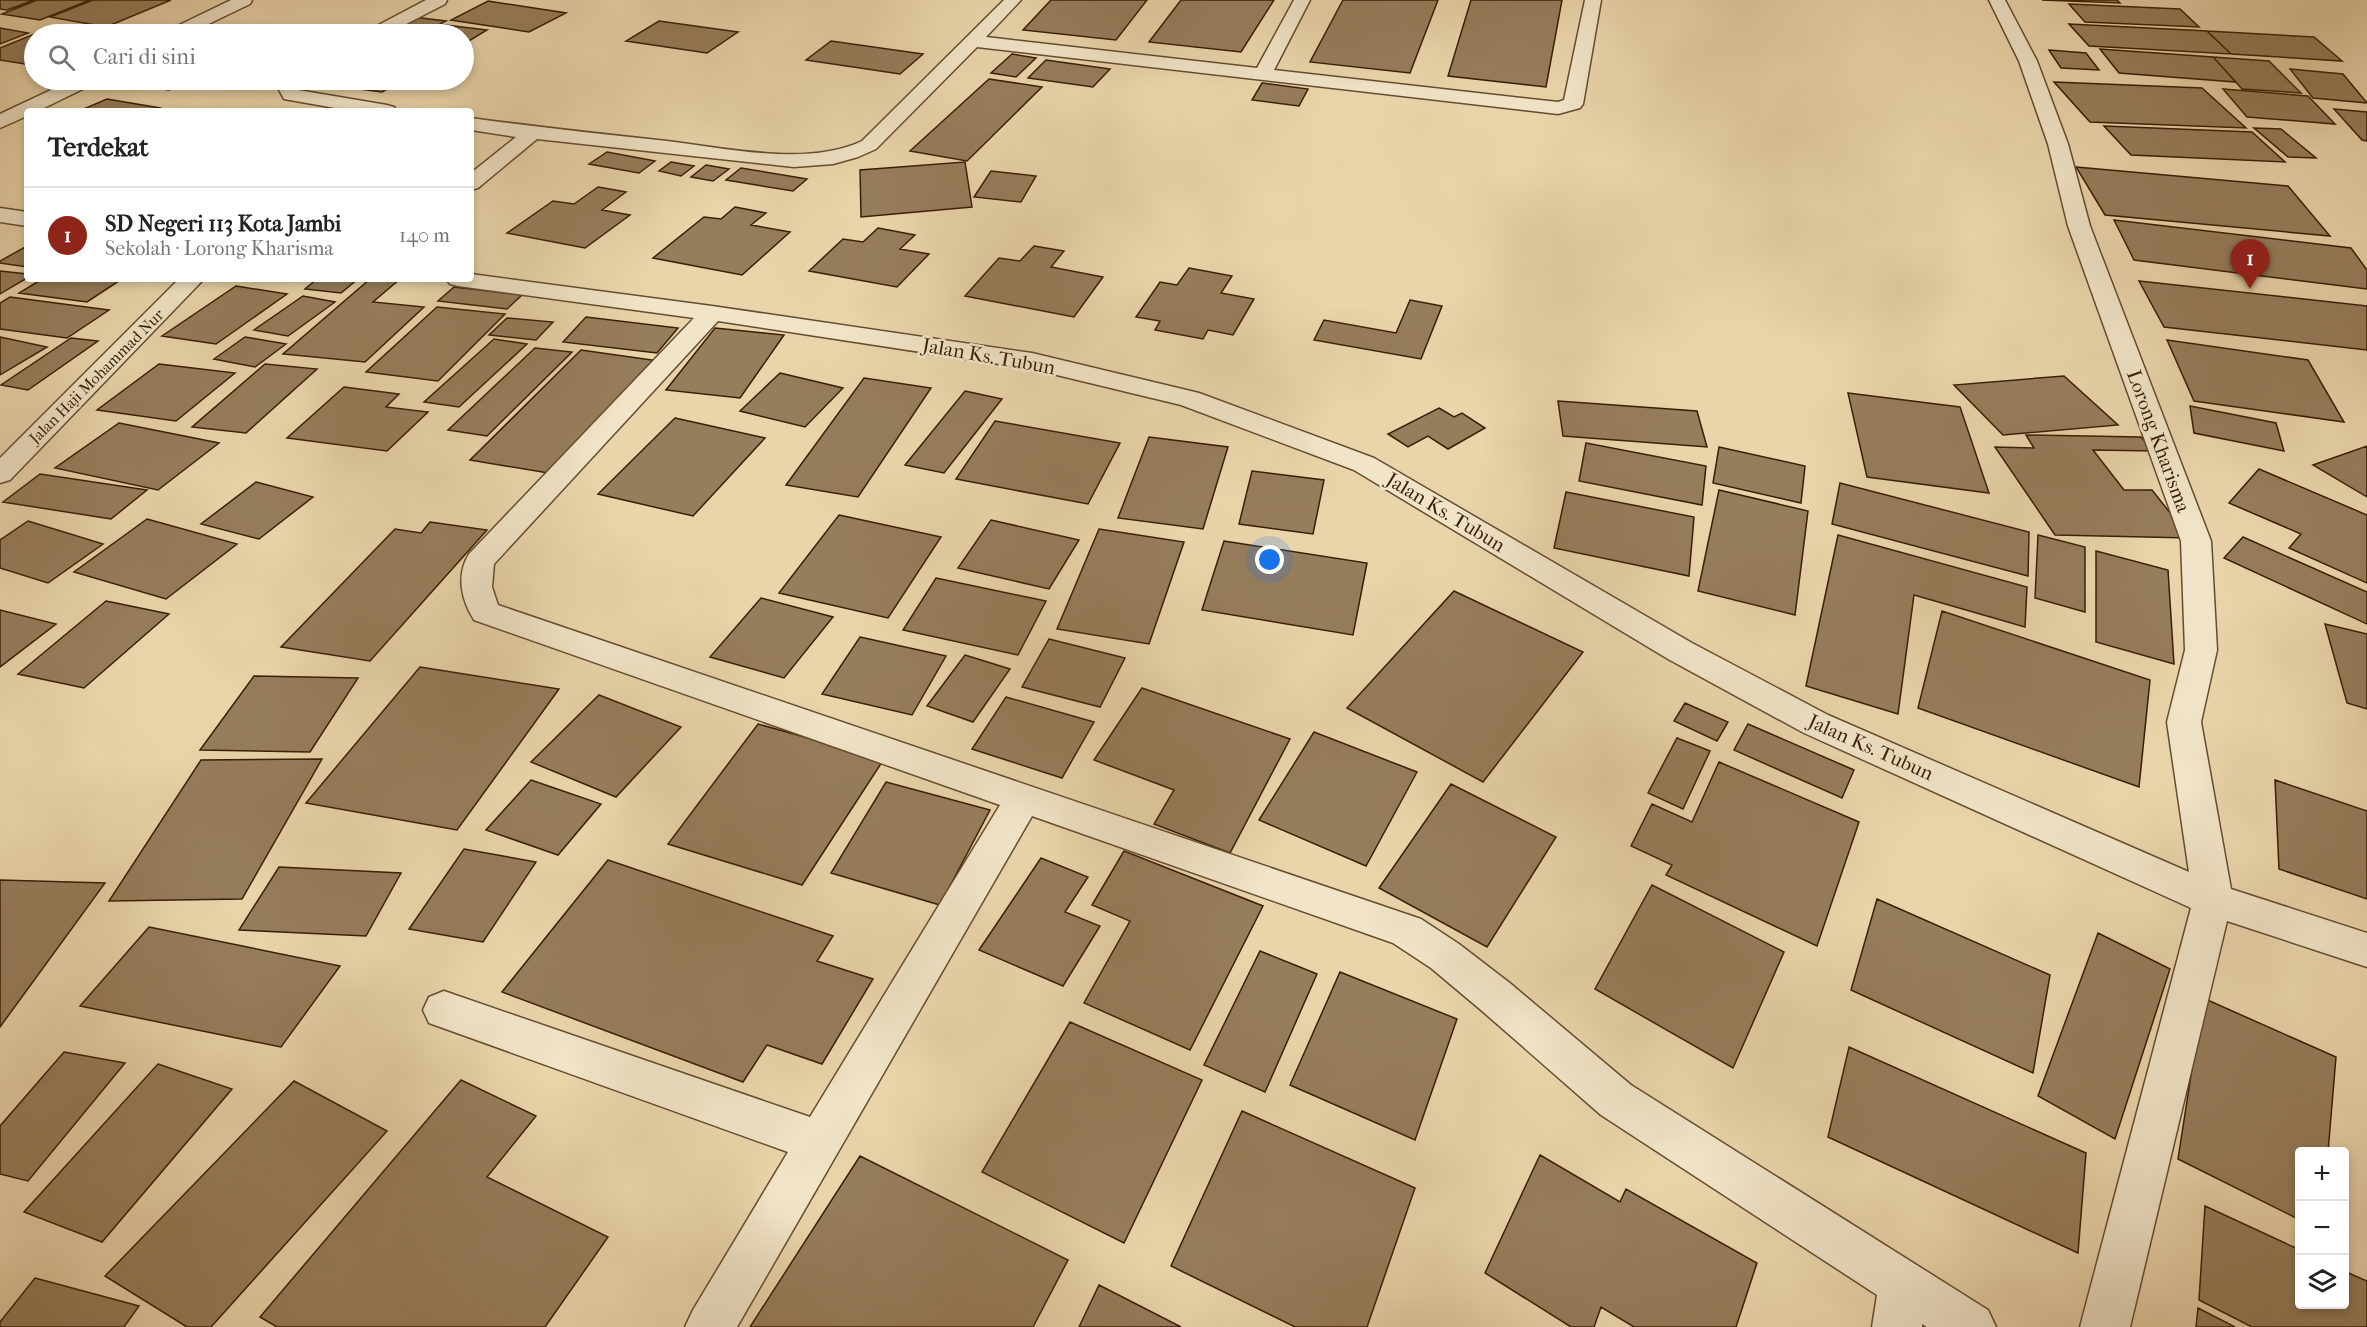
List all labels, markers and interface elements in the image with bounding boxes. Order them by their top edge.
search box [24,24,474,90]
icon: search [45,41,78,74]
text: Cari di sini [93,44,196,70]
text: Terdekat [48,132,149,163]
text: SD Negeri 113 Kota Jambi [105,211,341,237]
text: 1 [64,224,71,247]
text: 140 m [399,224,450,247]
text: Sekolah · Lorong Kharisma [105,237,334,260]
pin: 1 [2230,240,2270,289]
street label: Jalan Haji Mohammad Nur [24,305,168,449]
street label: Jalan Ks. Tubun [919,333,1058,380]
street label: Lorong Kharisma [2122,367,2195,516]
street label: Jalan Ks. Tubun [1380,467,1510,557]
your location [1255,545,1284,574]
street label: Jalan Ks. Tubun [1803,709,1937,785]
map controls [2295,1147,2349,1309]
button: + [2295,1147,2349,1201]
button: − [2295,1201,2349,1255]
button: layers [2295,1255,2349,1309]

